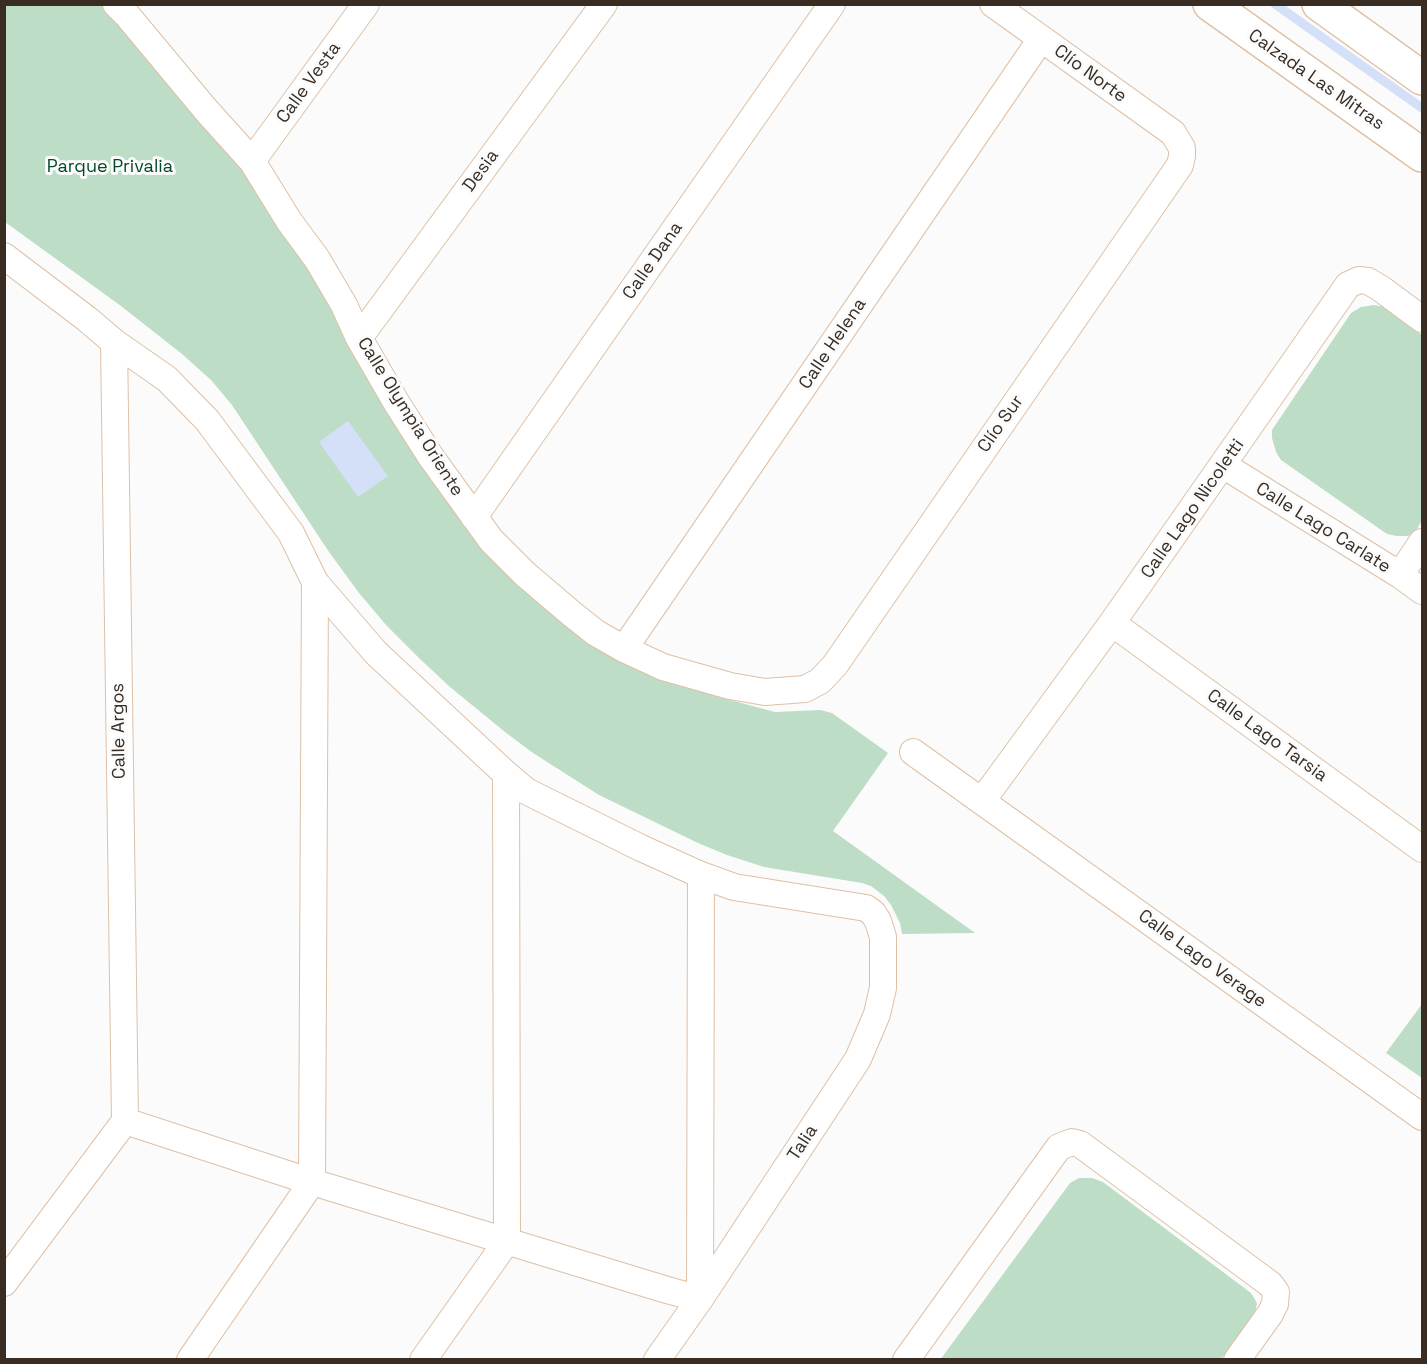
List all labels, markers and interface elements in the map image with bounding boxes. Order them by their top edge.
street label: Calzada Las Mitras [1244,25,1388,135]
street label: Calle Vesta [272,38,346,128]
street label: Clío Norte [1049,40,1131,108]
street label: Desia [458,146,504,196]
park label: Parque Privalia [47,156,173,178]
street label: Calle Dana [618,218,688,304]
street label: Calle Helena [795,294,871,394]
street label: Calle Olympia Oriente [352,334,468,500]
street label: Clío Sur [974,391,1028,457]
street label: Calle Lago Nicoletti [1137,435,1249,583]
street label: Calle Lago Carlate [1252,478,1394,578]
street label: Calle Argos [107,683,131,779]
street label: Calle Lago Tarsia [1203,685,1331,787]
street label: Calle Lago Verage [1134,905,1270,1013]
street label: Talia [783,1121,823,1165]

